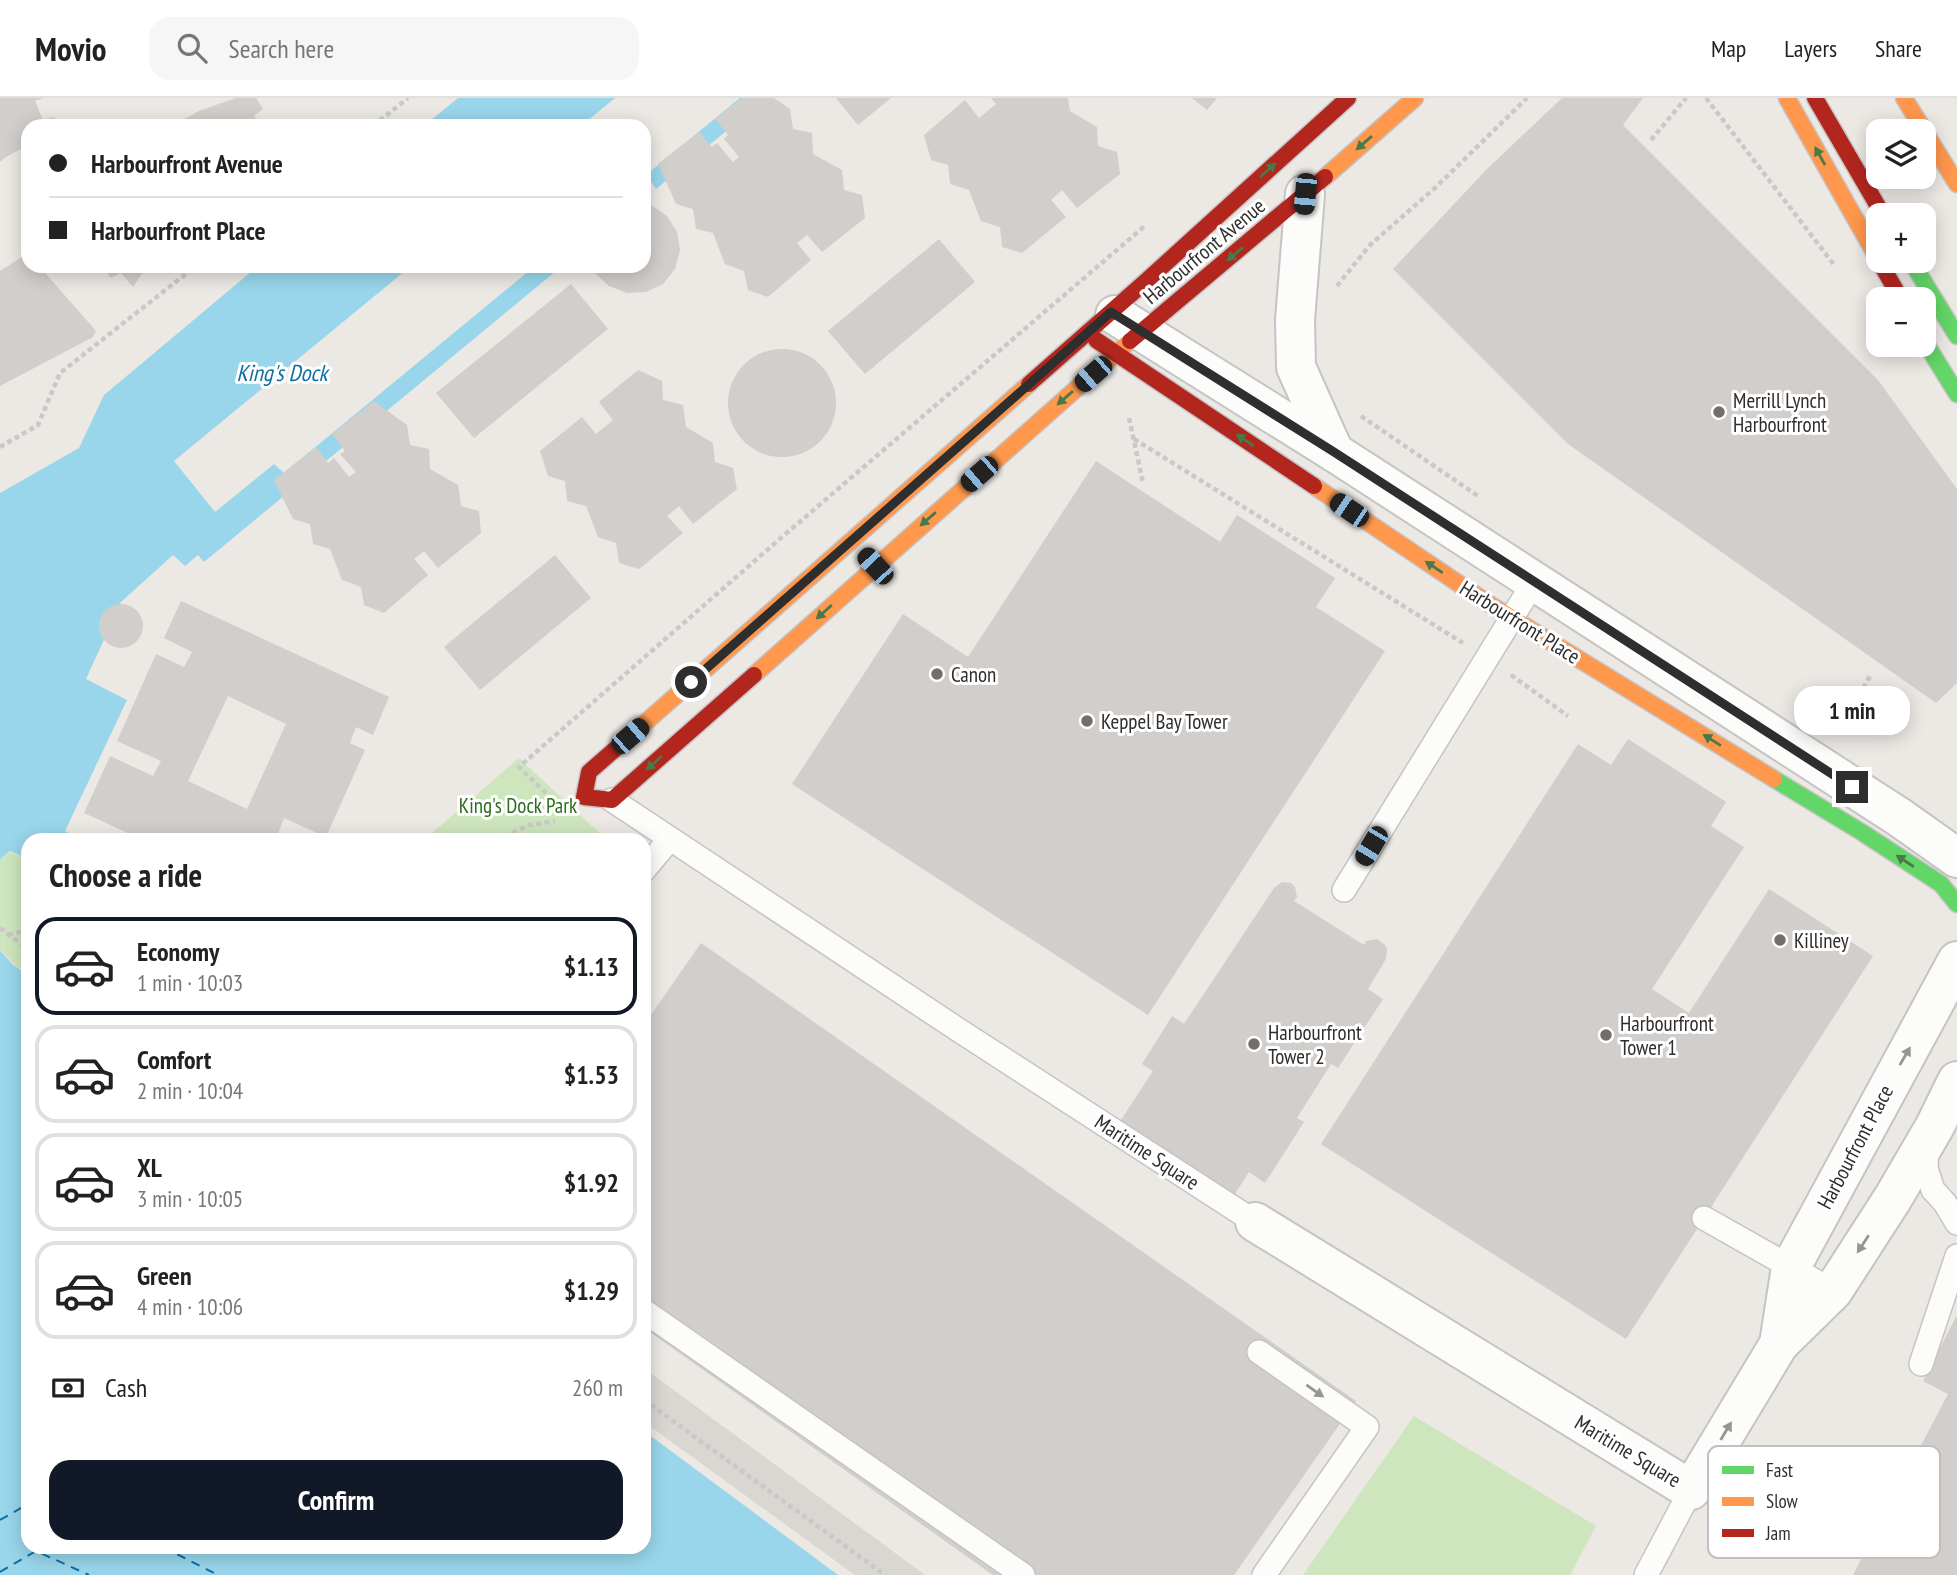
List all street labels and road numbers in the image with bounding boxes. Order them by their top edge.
street label: Harbourfront Avenue [1138,192,1270,310]
street label: Harbourfront Place [1455,574,1585,670]
street label: Harbourfront Place [1811,1080,1899,1214]
street label: Maritime Square [1090,1108,1204,1196]
street label: Maritime Square [1570,1409,1686,1493]

